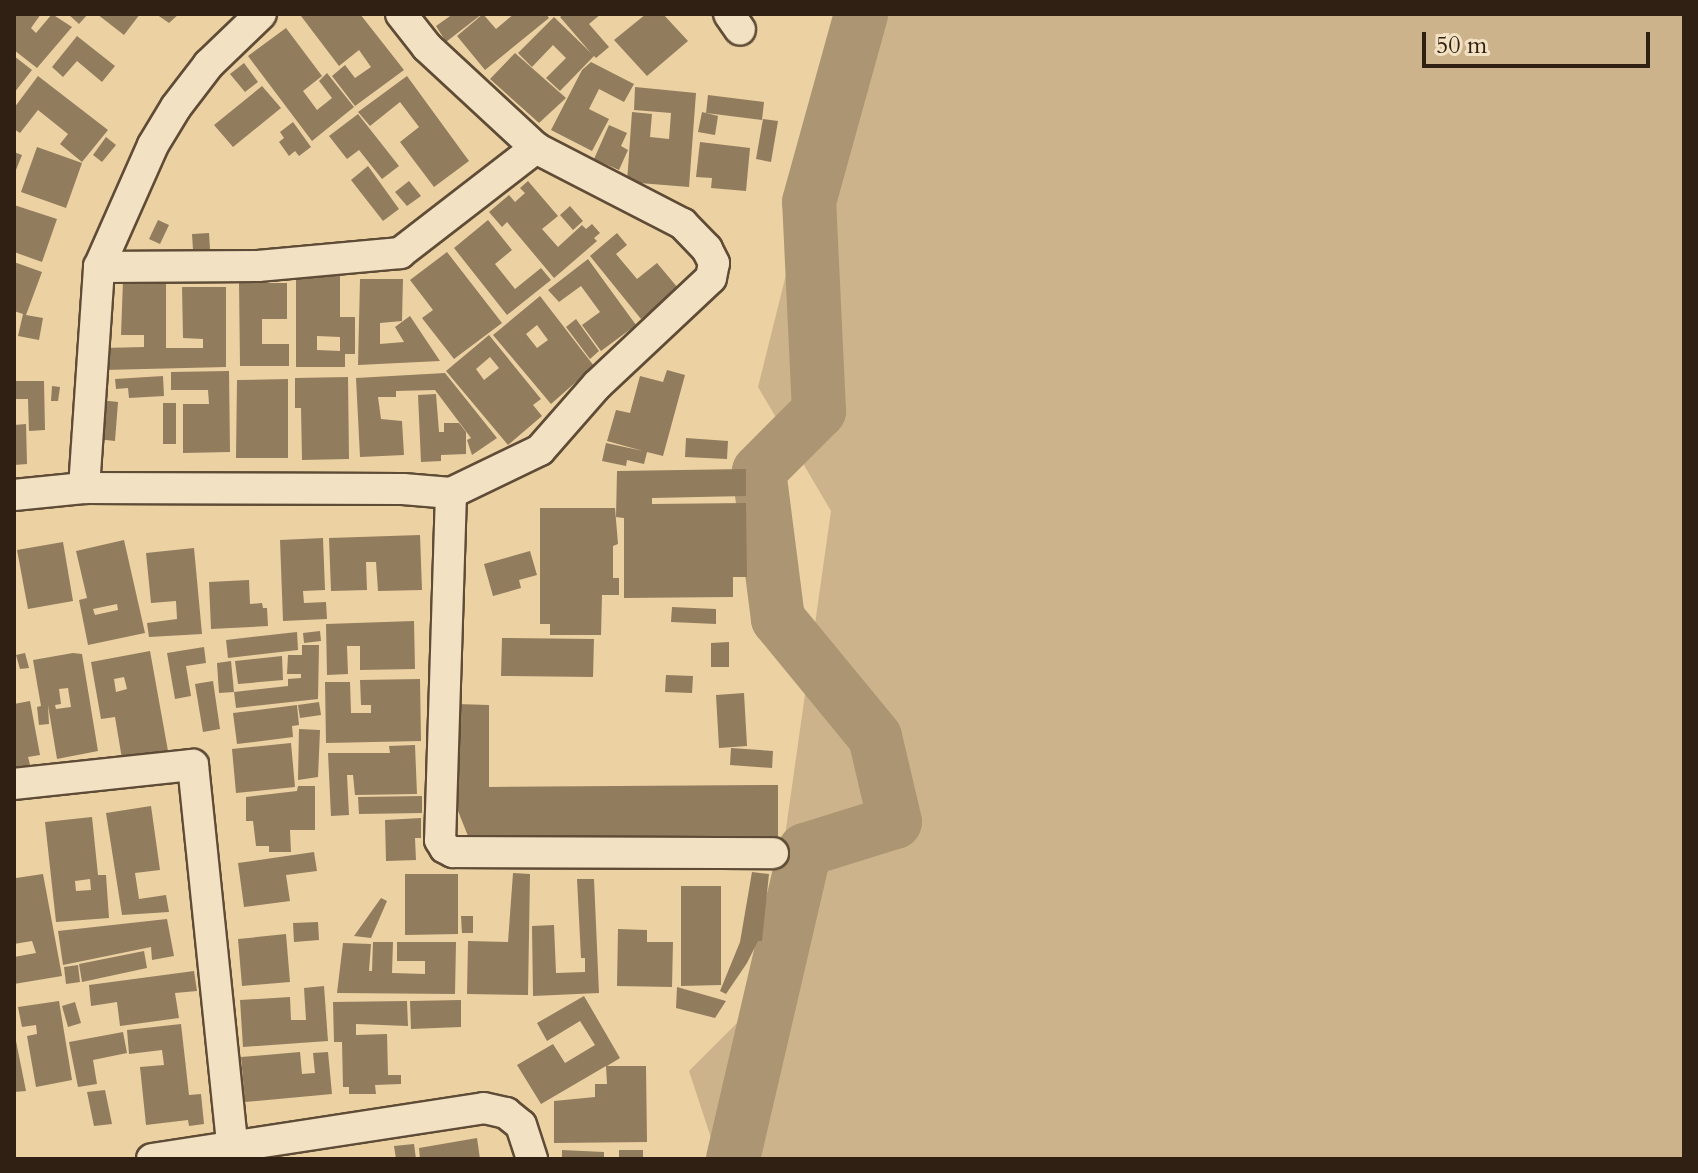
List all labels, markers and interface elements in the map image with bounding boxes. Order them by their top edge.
scale bar [1426,16,1654,66]
text: 50 m [1436,29,1487,62]

